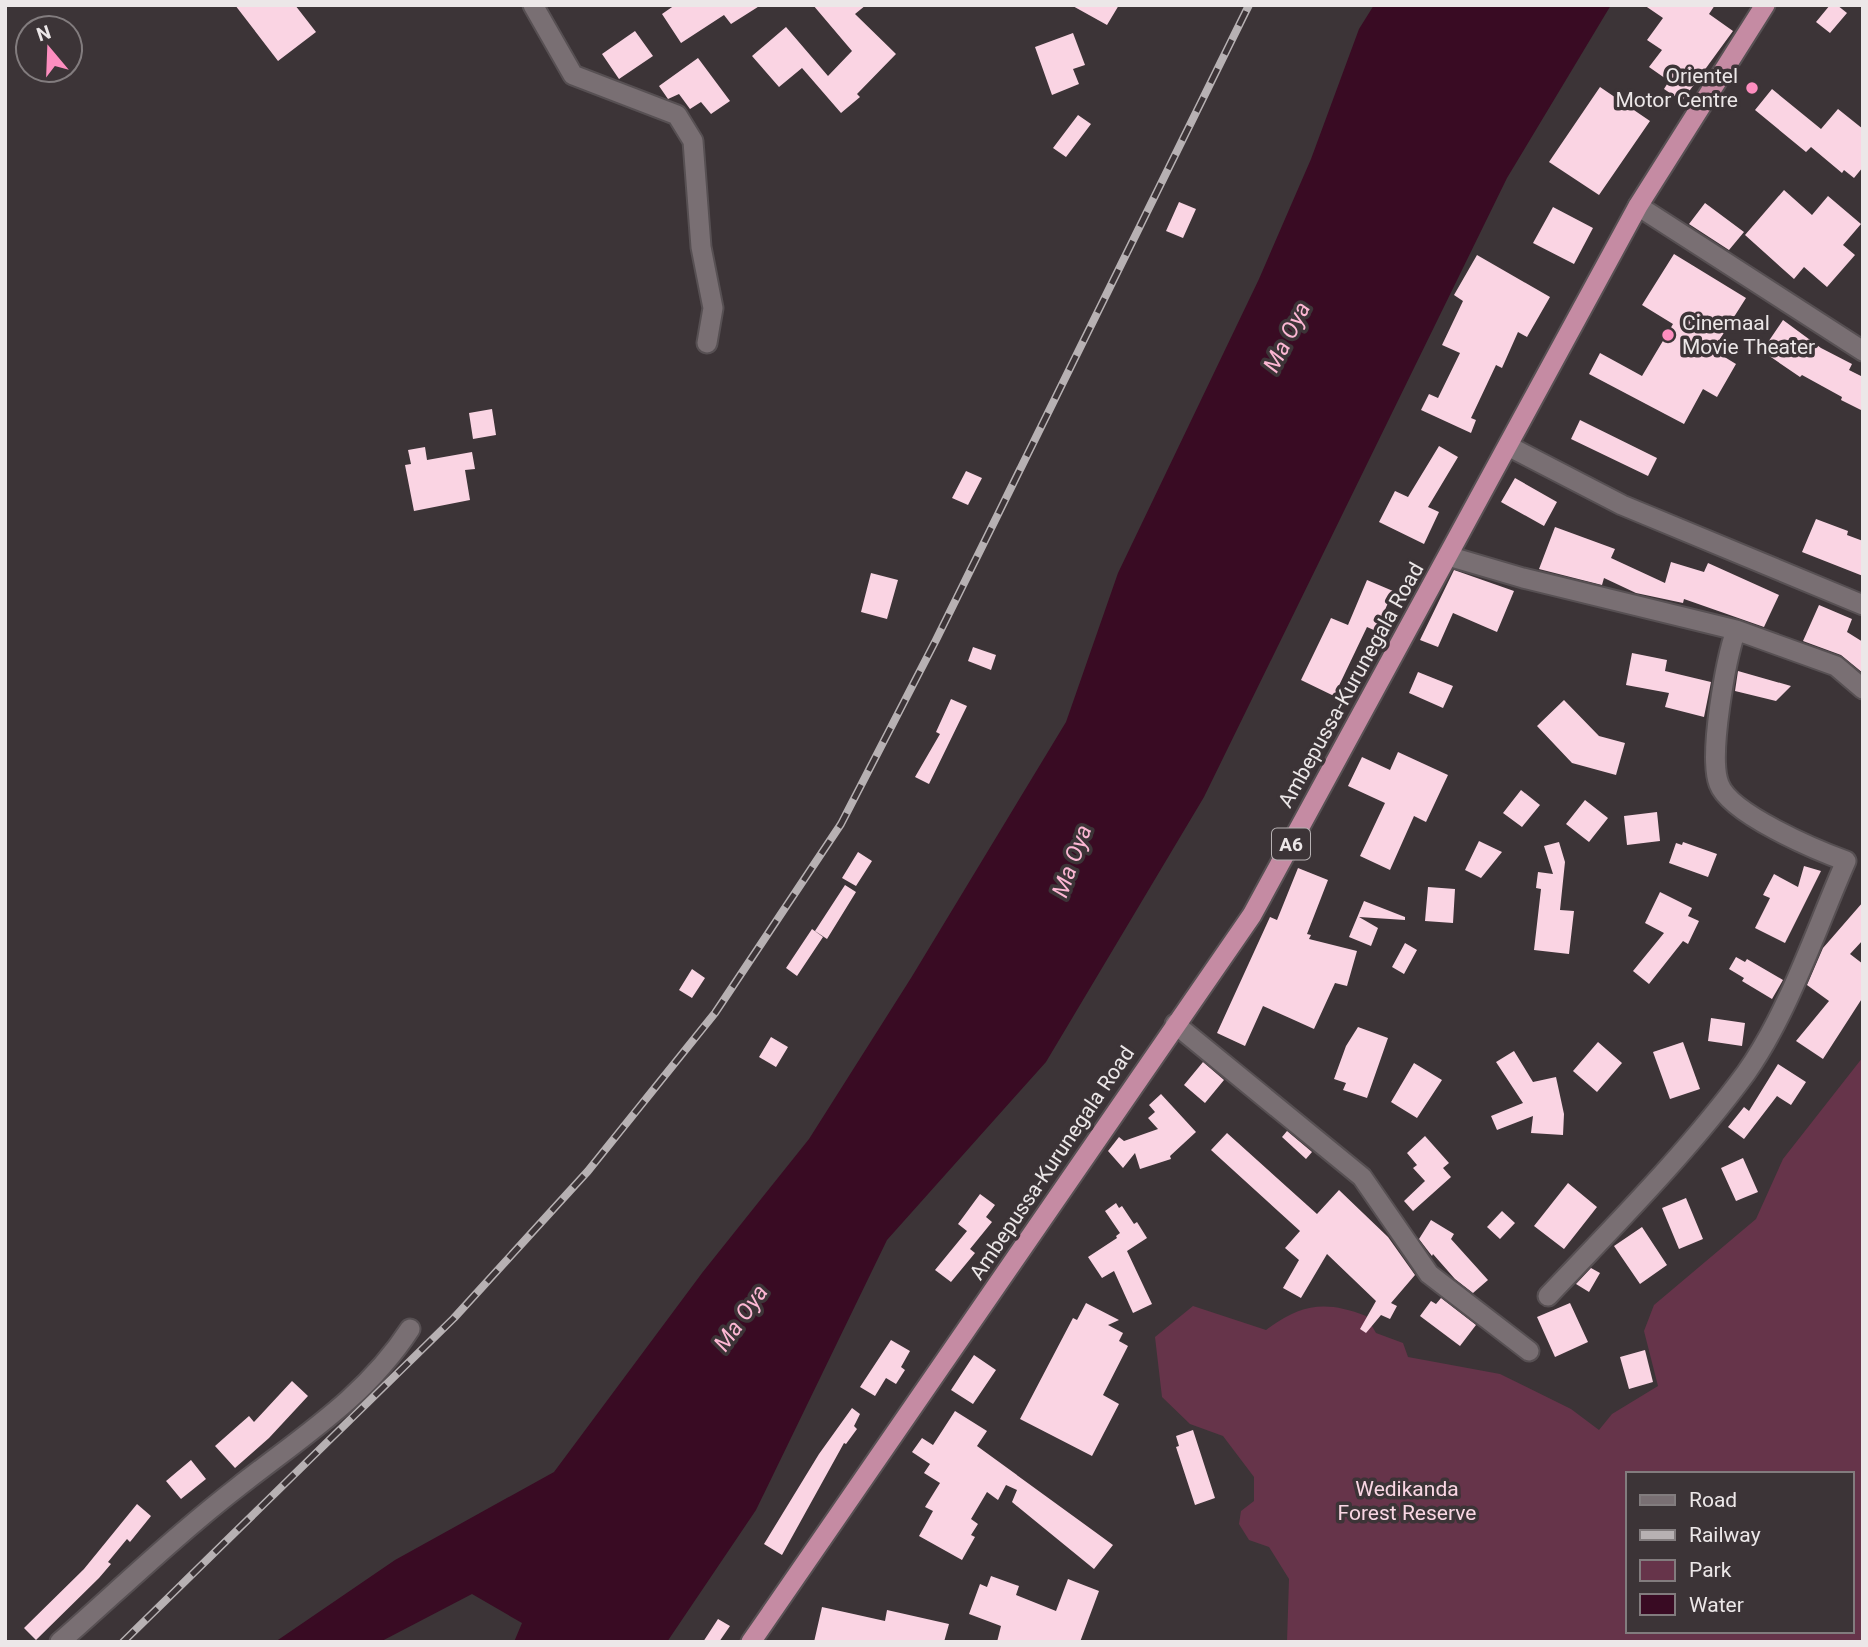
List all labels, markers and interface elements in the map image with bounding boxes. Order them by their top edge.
north arrow [14,14,84,84]
text: N [34,20,54,46]
place label: Orientel Motor Centre [1615,64,1738,112]
marker: Orientel Motor Centre [1744,80,1760,96]
water label: Ma Oya [1258,297,1316,377]
place label: Cinemaal Movie Theater [1682,311,1815,359]
marker: Cinemaal Movie Theater [1660,327,1676,343]
street label: Ambepussa-Kurunegala Road [1274,558,1428,812]
water label: Ma Oya [1046,821,1098,901]
road number: A6 [1272,828,1310,860]
street label: Ambepussa-Kurunegala Road [965,1042,1139,1284]
water label: Ma Oya [708,1279,774,1357]
legend [1626,1472,1854,1633]
park label: Wedikanda Forest Reserve [1338,1477,1476,1525]
text: Road [1689,1488,1737,1512]
text: Railway [1689,1523,1761,1547]
text: Park [1689,1558,1732,1582]
text: Water [1689,1593,1744,1617]

